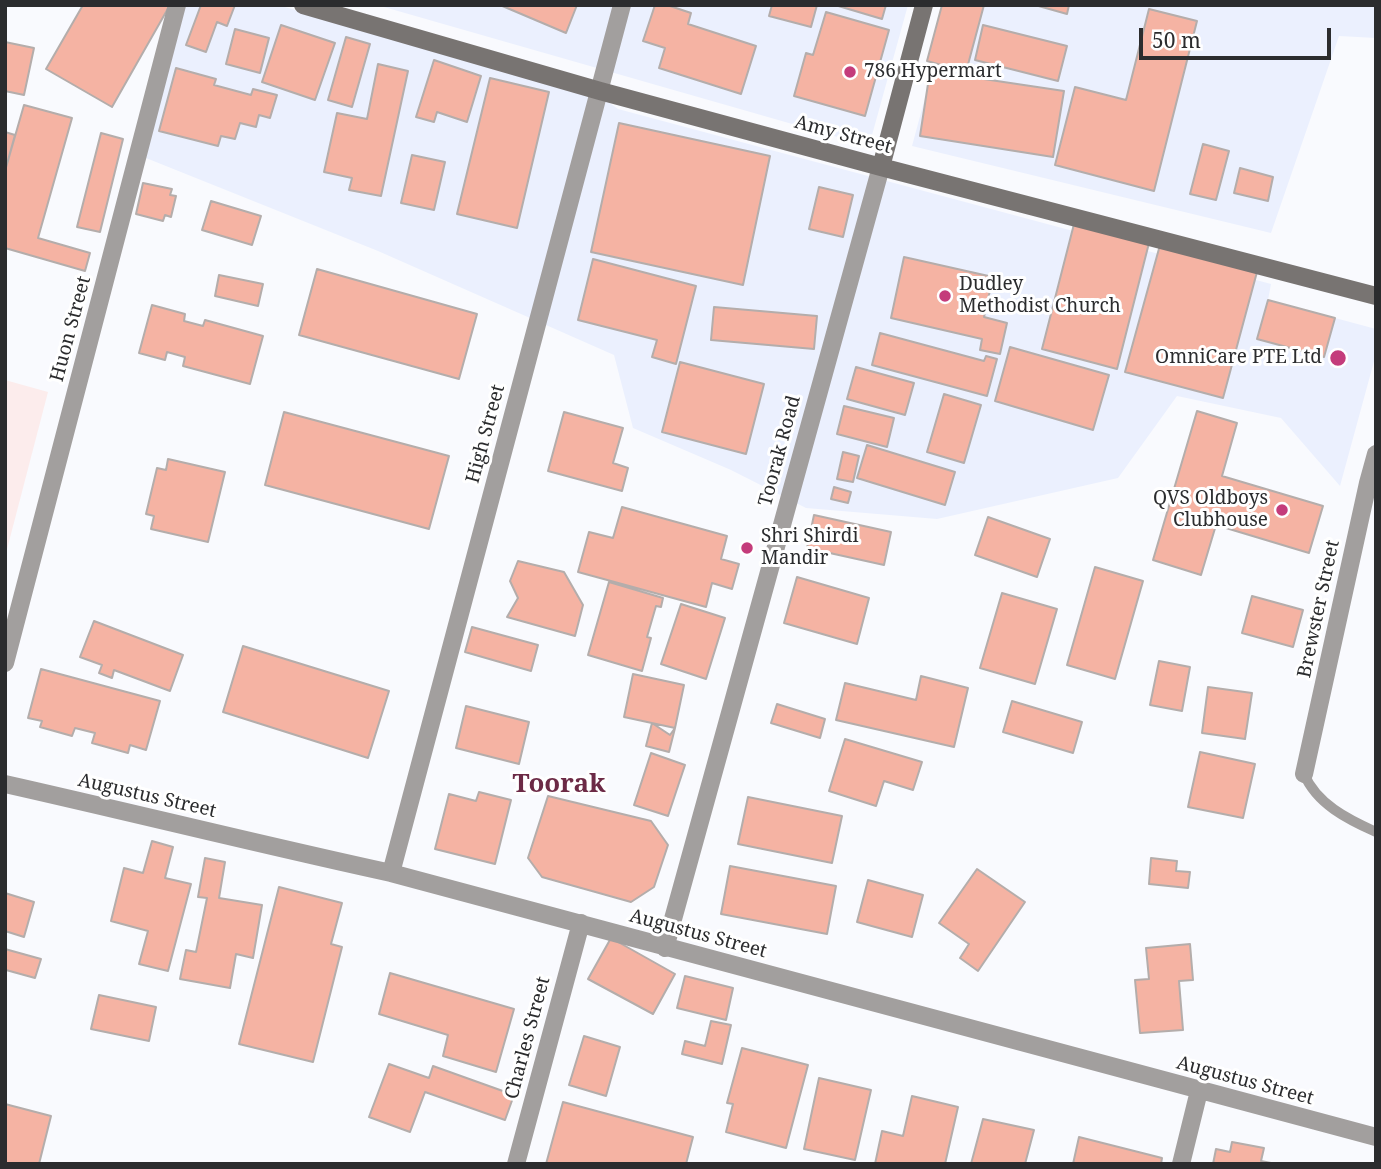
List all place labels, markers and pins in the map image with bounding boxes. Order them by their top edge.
place label: 786 Hypermart [864,61,1002,83]
marker: 786 Hypermart [842,64,858,80]
place label: Dudley Methodist Church [959,274,1121,318]
marker: Dudley Methodist Church [937,288,953,304]
place label: OmniCare PTE Ltd [1155,347,1322,369]
marker: OmniCare PTE Ltd [1328,348,1348,368]
place label: QVS Oldboys Clubhouse [1153,488,1268,532]
marker: QVS Oldboys Clubhouse [1274,502,1290,518]
place label: Shri Shirdi Mandir [761,526,859,570]
marker: Shri Shirdi Mandir [739,540,755,556]

